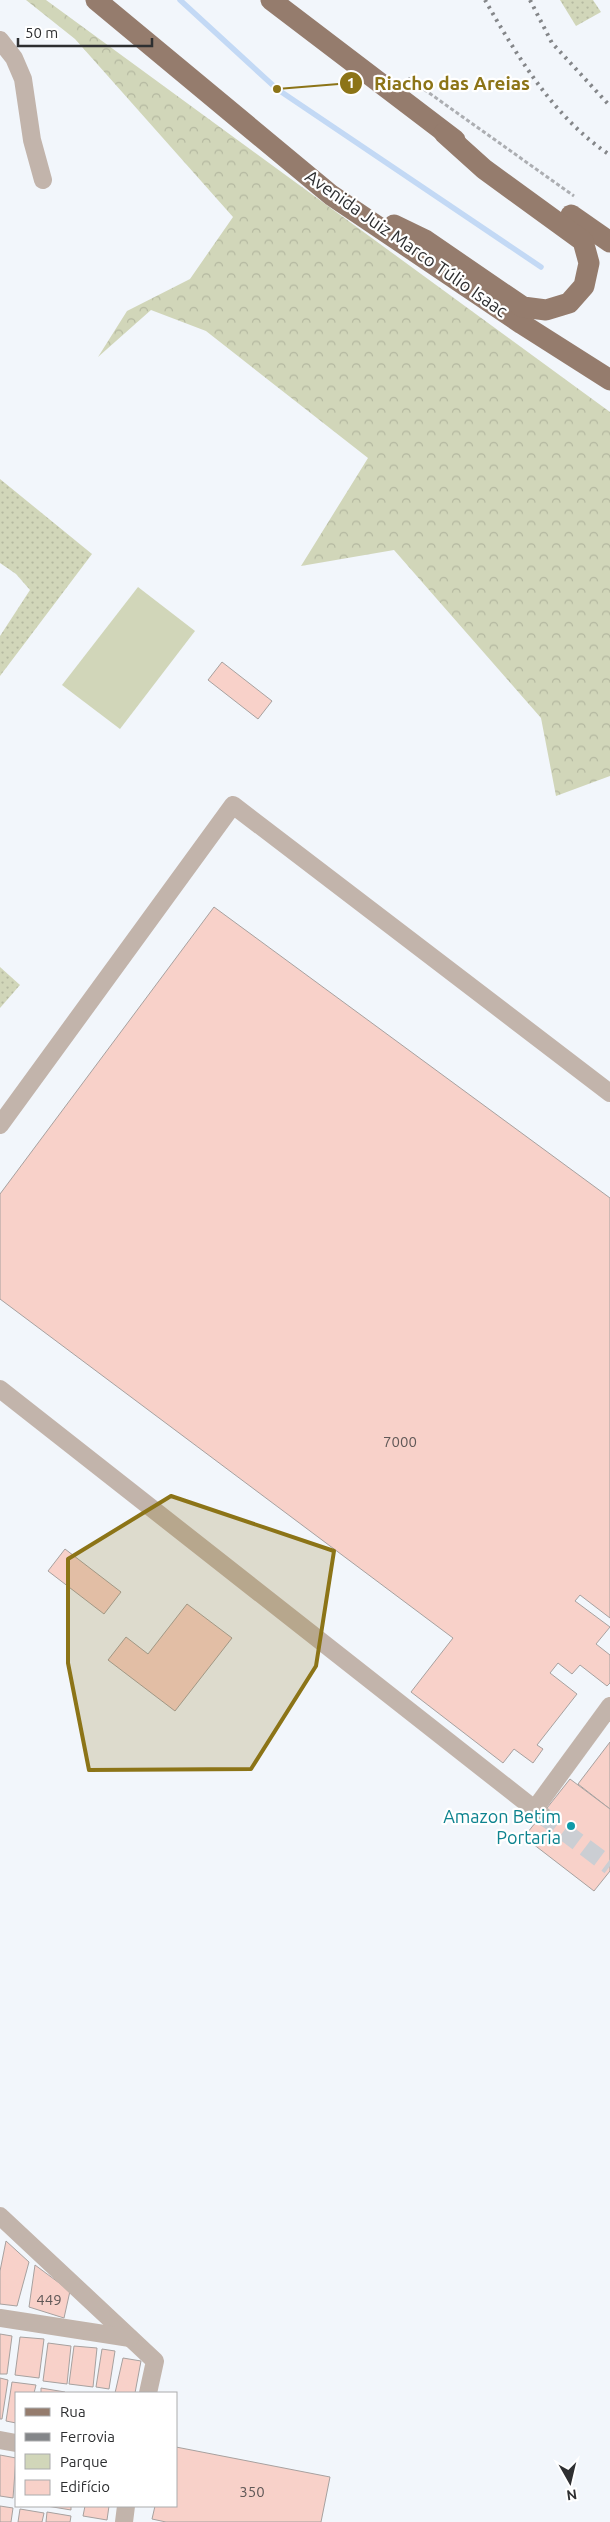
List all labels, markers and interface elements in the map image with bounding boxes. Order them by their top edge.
scale bar [18,15,151,47]
text: 50 m [25,24,58,41]
callout: Riacho das Areias [338,66,540,100]
text: Riacho das Areias [374,72,530,94]
text: 1 [347,74,355,91]
street label: Avenida Juiz Marco Túlio Isaac [302,165,512,321]
house number: 7000 [383,1433,417,1450]
place label: Amazon Betim Portaria [443,1806,561,1847]
marker: Amazon Betim Portaria [565,1820,577,1832]
house number: 449 [36,2291,62,2308]
legend [15,2392,178,2507]
text: Rua [60,2403,86,2420]
text: Ferrovia [60,2428,115,2445]
text: Parque [60,2453,108,2470]
north arrow [545,2457,595,2507]
text: Edifício [60,2478,110,2495]
house number: 350 [239,2483,265,2500]
text: N [566,2486,578,2504]

